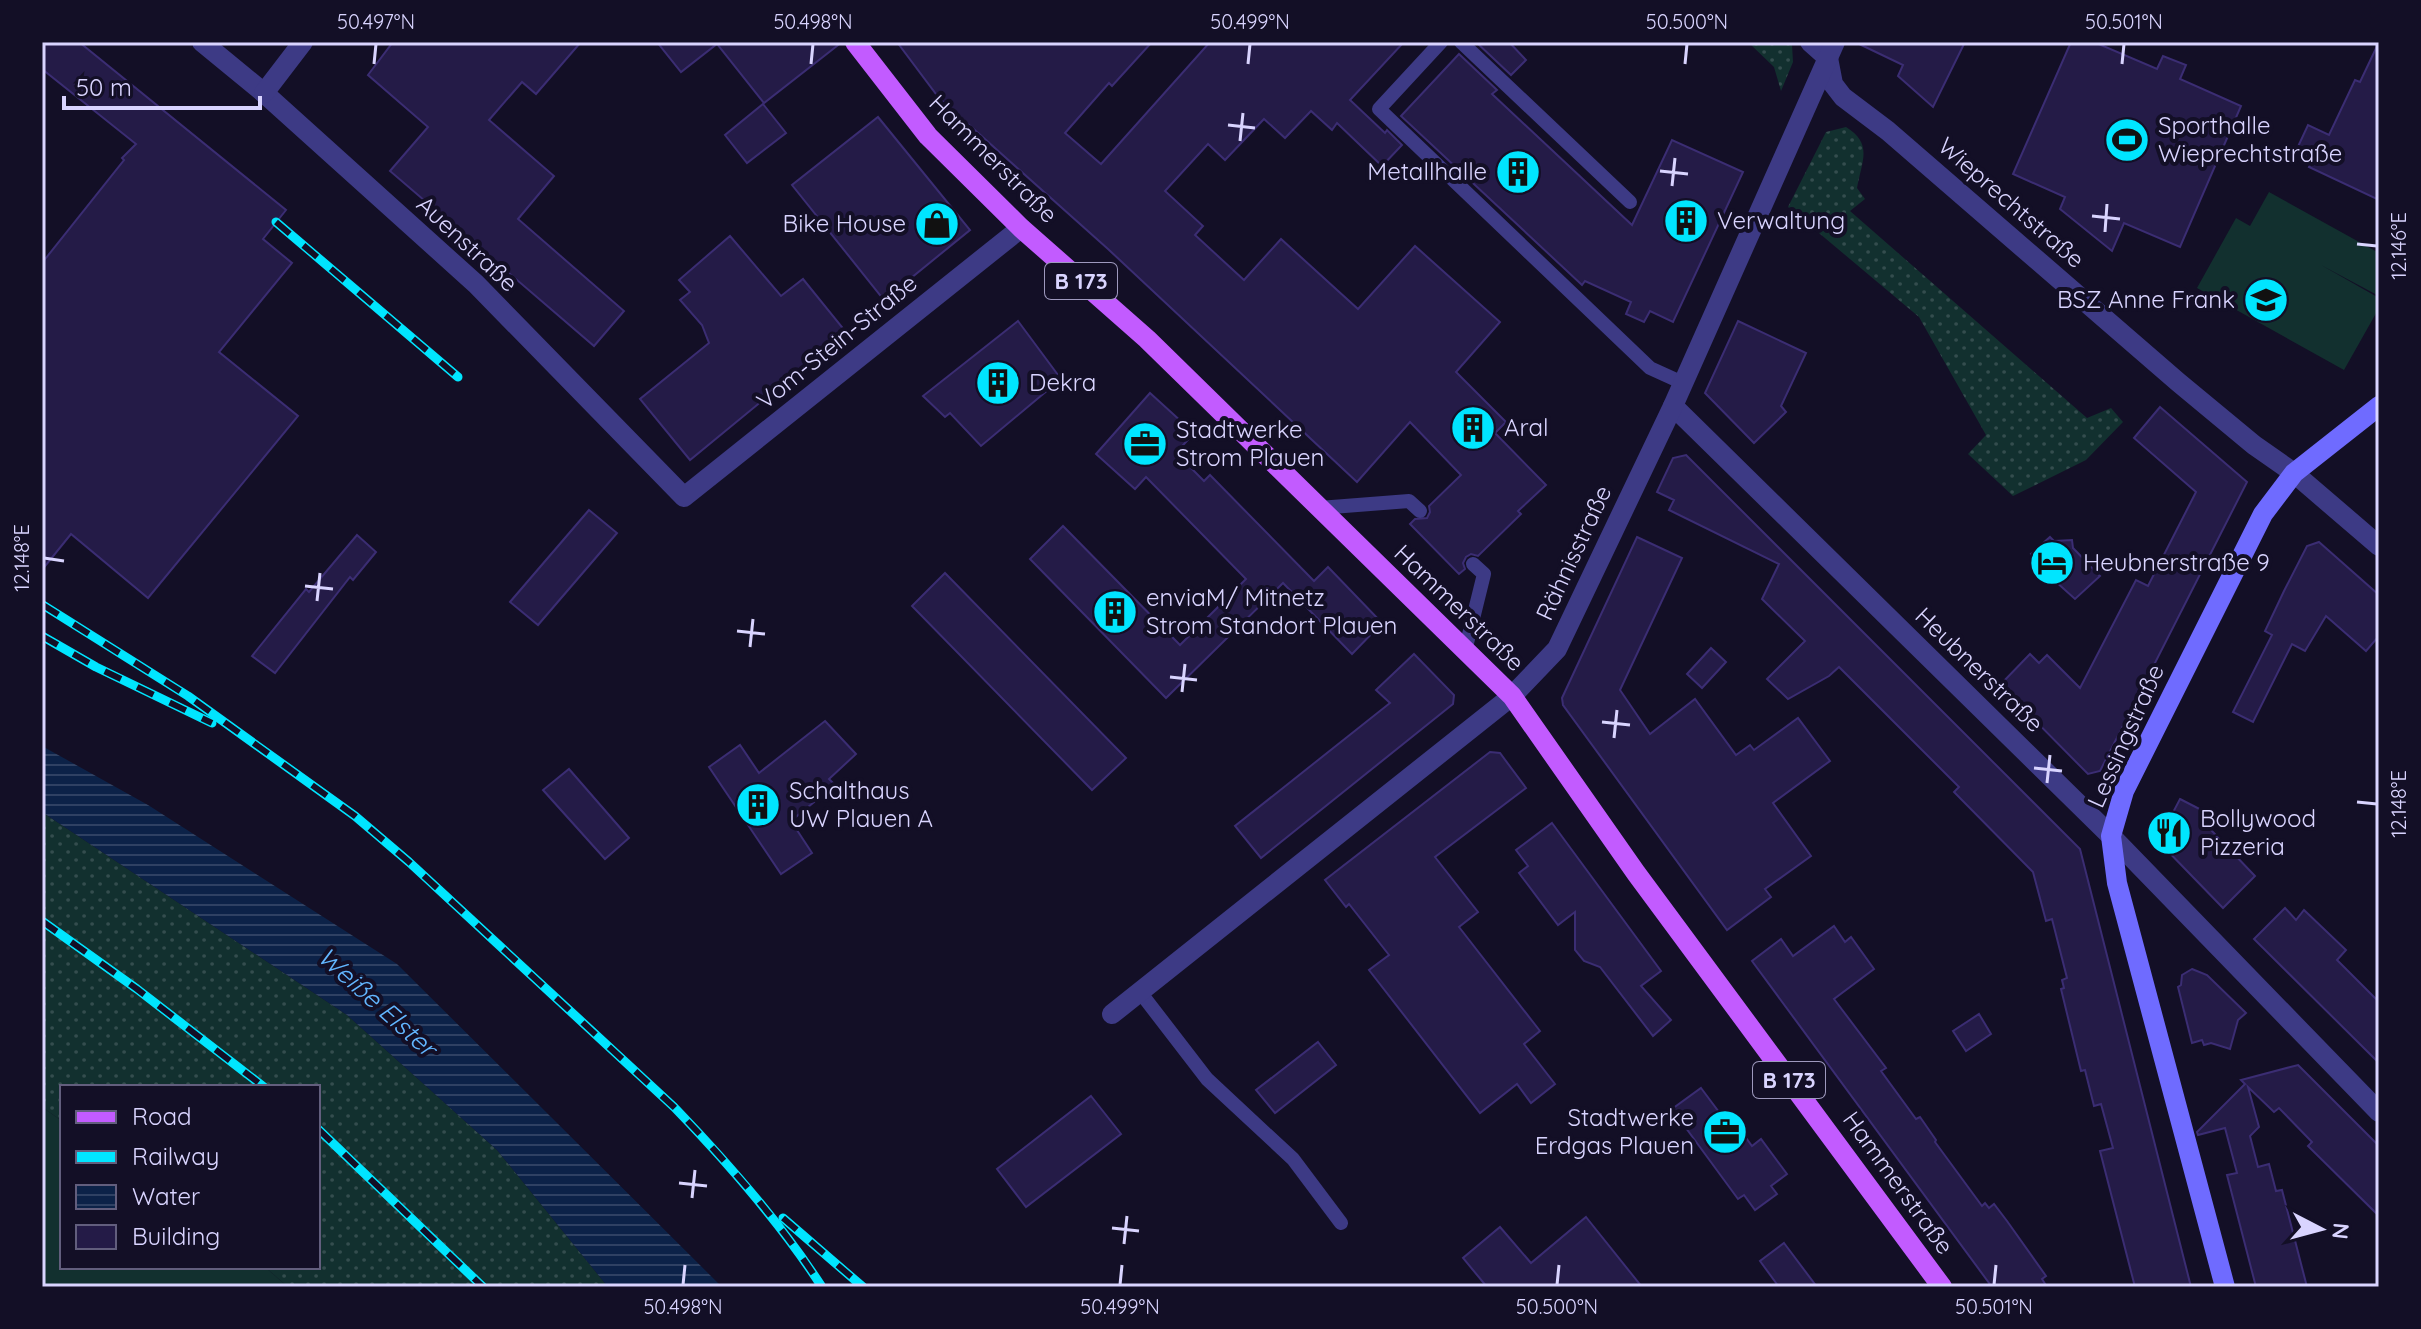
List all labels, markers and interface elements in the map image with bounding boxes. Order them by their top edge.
text: 50.497°N [337,9,415,34]
text: 50.498°N [773,9,853,34]
text: 50.499°N [1210,9,1290,34]
text: 50.500°N [1646,9,1728,34]
text: 50.501°N [2085,9,2163,34]
scale bar [64,60,260,110]
text: 50 m [76,72,132,102]
street label: Hammerstraße [923,88,1064,229]
place label: Sporthalle Wieprechtstraße [2158,110,2342,168]
sports icon: Sporthalle Wieprechtstraße [2103,116,2151,164]
street label: Wieprechtstraße [1932,130,2091,274]
building icon: Metallhalle [1494,148,1542,196]
place label: Metallhalle [1367,156,1487,186]
street label: Auenstraße [411,189,524,298]
building icon: Verwaltung [1662,197,1710,245]
shop icon: Bike House [913,200,961,248]
place label: Verwaltung [1717,205,1845,235]
place label: Bike House [783,208,906,238]
text: 12.146°E [2386,212,2411,280]
road number: B 173 [1045,263,1117,299]
street label: Vom-Stein-Straße [750,267,923,415]
school or university icon: BSZ Anne Frank [2242,276,2290,324]
place label: BSZ Anne Frank [2057,284,2235,314]
building icon: Dekra [974,359,1022,407]
place label: Dekra [1029,367,1096,397]
building icon: Aral [1449,404,1497,452]
place label: Aral [1504,412,1549,442]
place label: Stadtwerke Strom Plauen [1176,414,1325,472]
office icon: Stadtwerke Strom Plauen [1121,420,1169,468]
street label: Rähnisstraße [1529,480,1617,625]
text: 12.148°E [9,524,34,592]
street label: Hammerstraße [1388,538,1531,677]
hotel icon: Heubnerstraße 9 [2028,539,2076,587]
place label: Heubnerstraße 9 [2083,547,2270,577]
place label: enviaM/ Mitnetz Strom Standort Plauen [1146,582,1398,640]
building icon: enviaM/ Mitnetz Strom Standort Plauen [1091,588,1139,636]
street label: Heubnerstraße [1909,601,2050,738]
street label: Lessingstraße [2080,659,2170,812]
text: 12.148°E [2386,770,2411,838]
place label: Schalthaus UW Plauen A [789,775,933,833]
building icon: Schalthaus UW Plauen A [734,781,782,829]
place label: Bollywood Pizzeria [2200,803,2316,861]
restaurant icon: Bollywood Pizzeria [2145,809,2193,857]
water label: Weiße Elster [311,940,446,1066]
road number: B 173 [1753,1062,1825,1098]
legend [60,1085,320,1269]
text: Road [132,1101,192,1131]
place label: Stadtwerke Erdgas Plauen [1535,1102,1694,1160]
street label: Hammerstraße [1837,1105,1961,1260]
office icon: Stadtwerke Erdgas Plauen [1701,1108,1749,1156]
text: Railway [132,1141,219,1171]
text: Water [132,1181,200,1211]
north arrow [2281,1189,2361,1269]
text: Building [132,1221,220,1251]
text: N [2326,1222,2356,1241]
text: 50.498°N [643,1294,723,1319]
text: 50.499°N [1080,1294,1160,1319]
text: 50.500°N [1516,1294,1598,1319]
text: 50.501°N [1955,1294,2033,1319]

